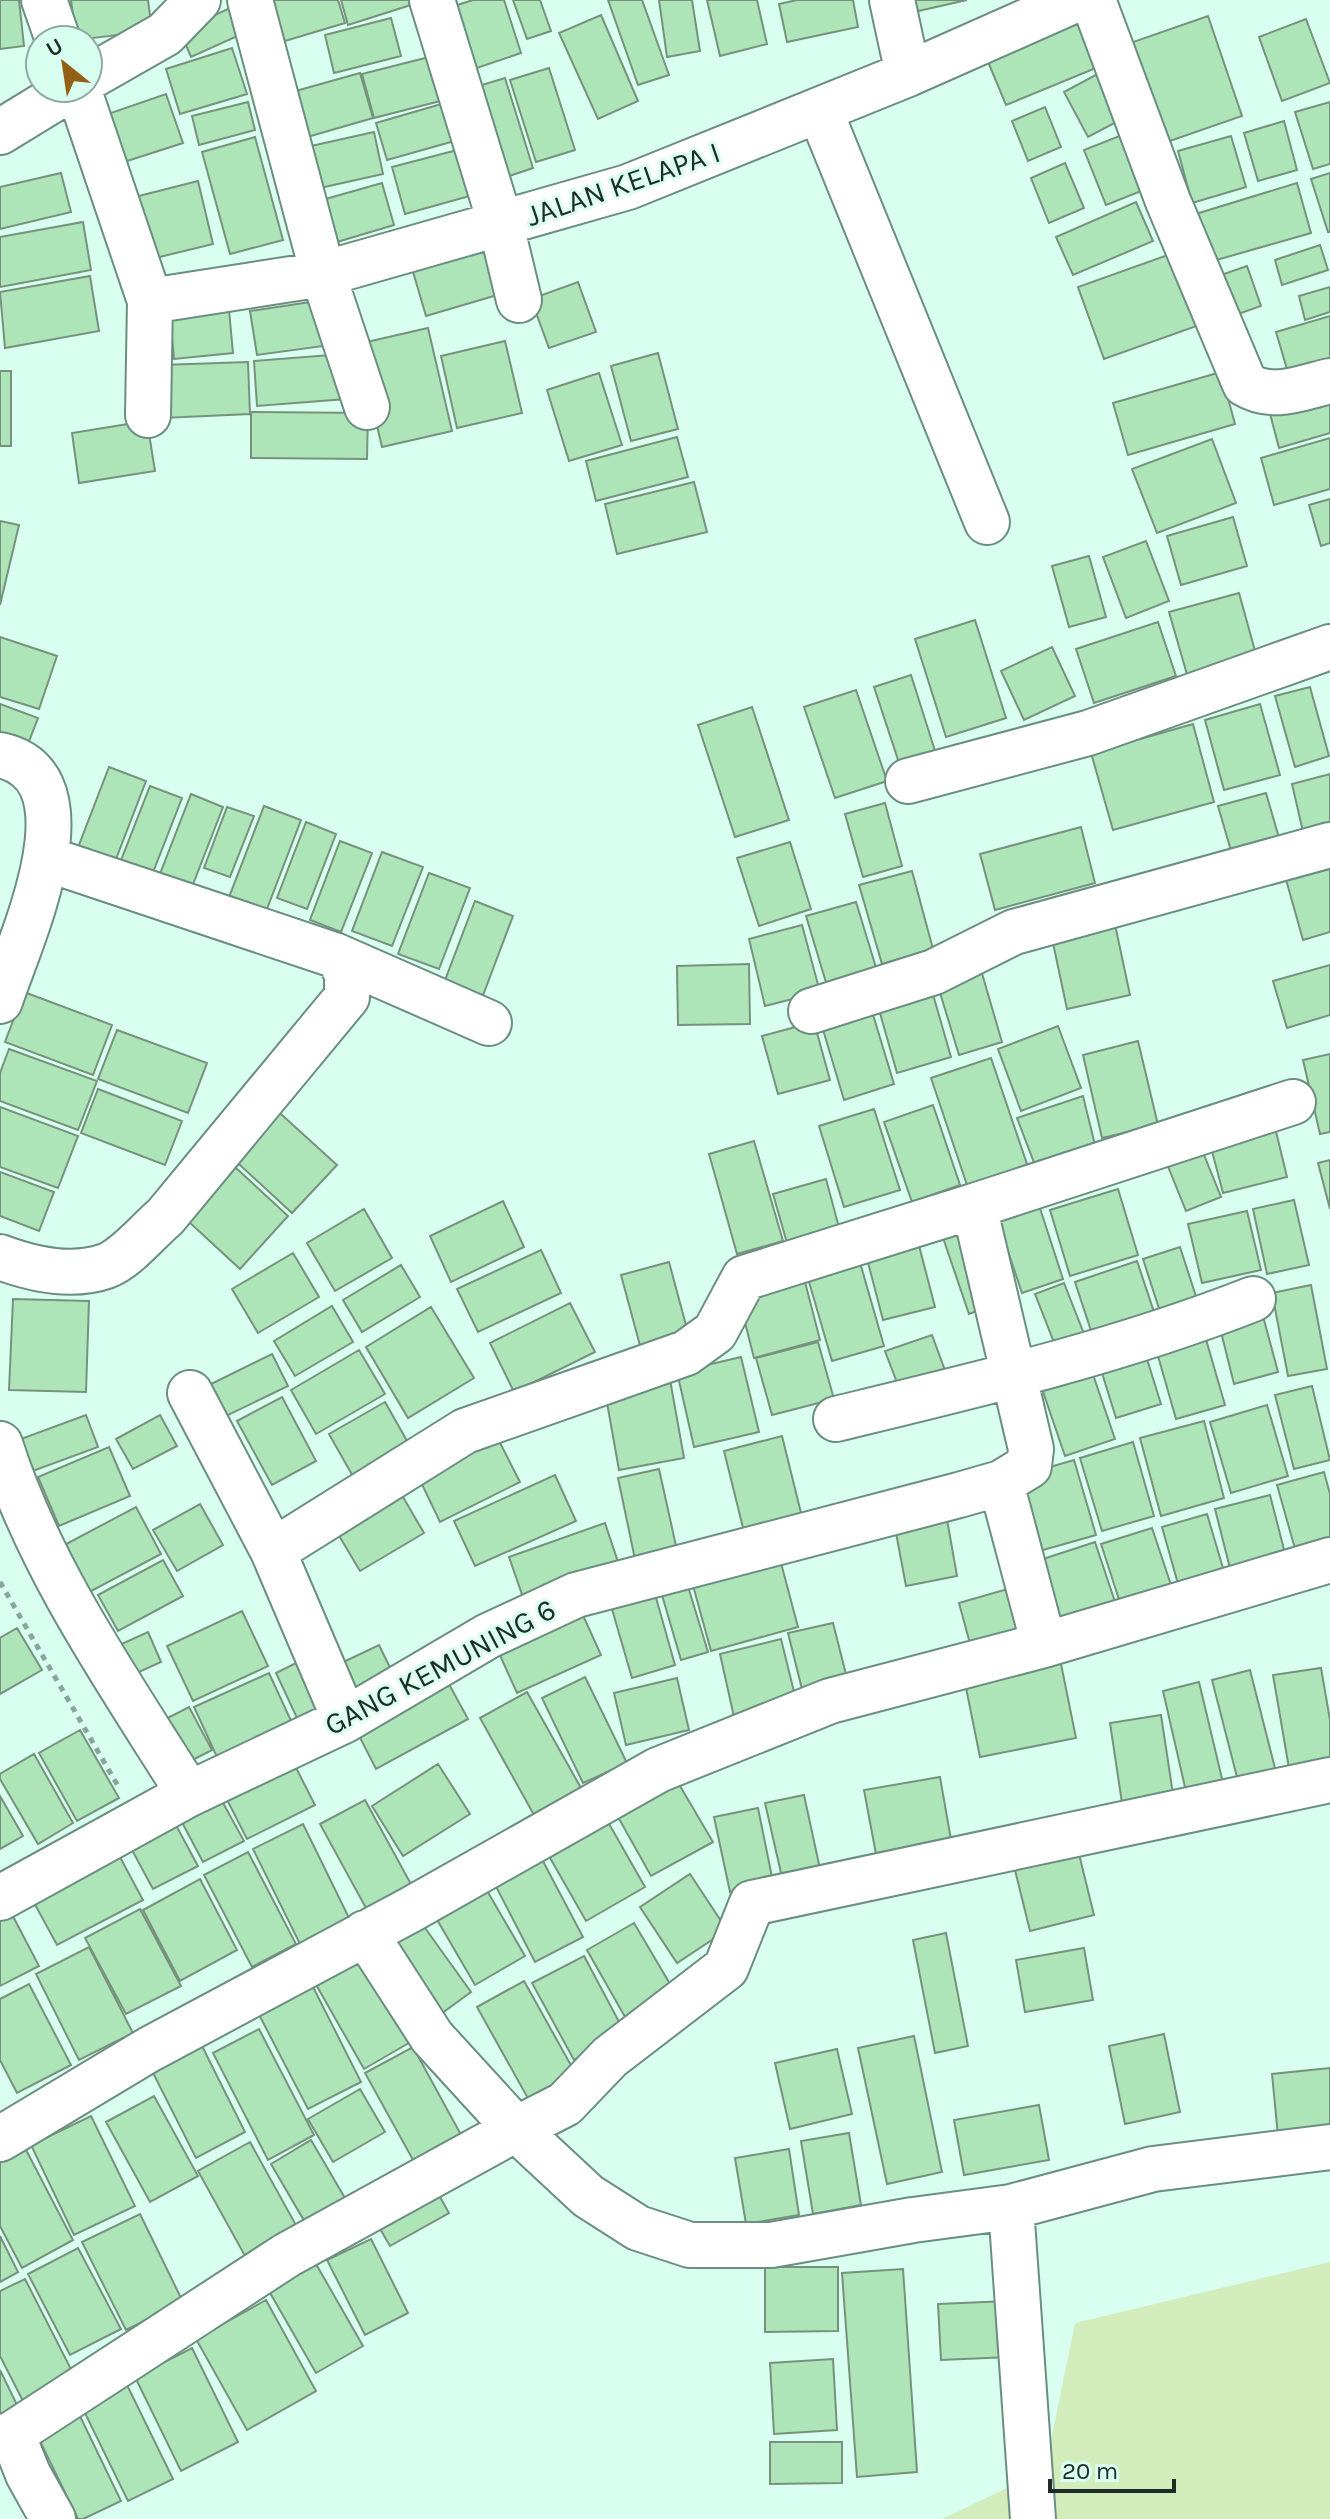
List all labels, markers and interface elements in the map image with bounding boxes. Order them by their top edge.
north arrow [24,24,104,104]
text: U [41,32,68,63]
street label: JALAN KELAPA I [521,134,725,234]
street label: GANG KEMUNING 6 [318,1591,562,1743]
scale bar [1050,2443,1174,2493]
text: 20 m [1062,2457,1118,2485]

